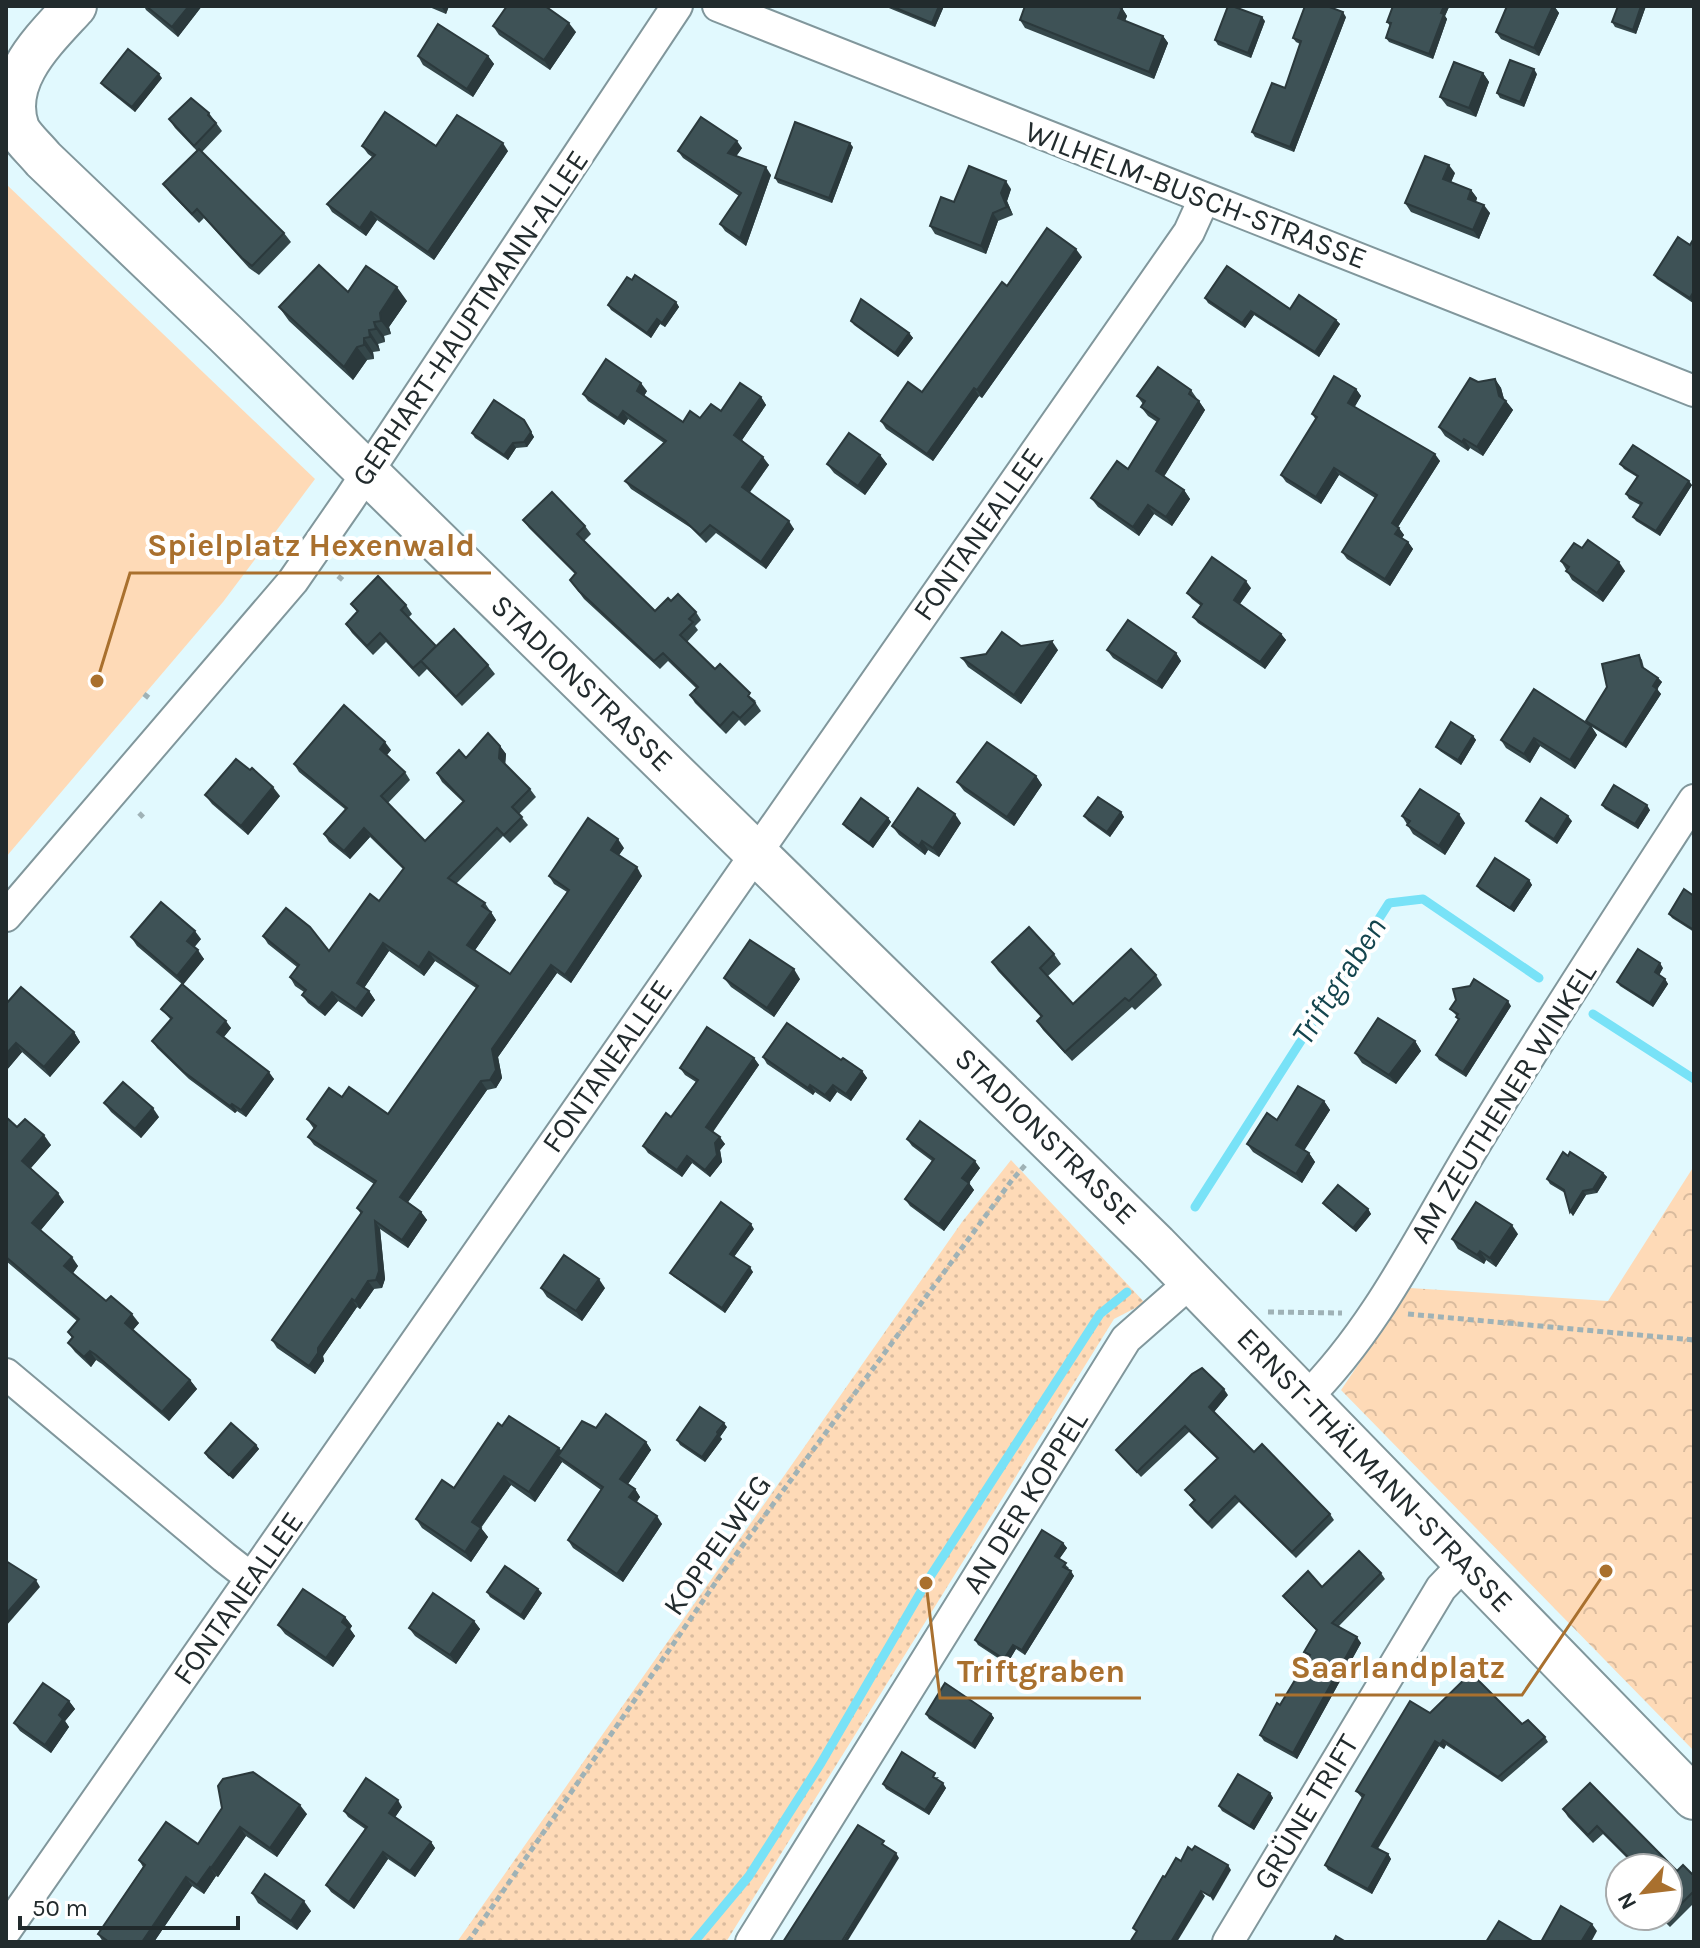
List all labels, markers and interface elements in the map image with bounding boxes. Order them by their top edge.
street label: WILHELM-BUSCH-STRASSE [1020,113,1372,277]
street label: GERHART-HAUPTMANN-ALLEE [344,143,596,493]
street label: FONTANEALLEE [905,441,1051,627]
callout: Spielplatz Hexenwald [130,517,491,573]
text: Spielplatz Hexenwald [147,527,475,564]
street label: STADIONSTRASSE [483,587,681,779]
water label: Triftgraben [1284,910,1394,1052]
street label: AM ZEUTHENER WINKEL [1402,956,1604,1250]
street label: FONTANEALLEE [534,973,680,1159]
street label: STADIONSTRASSE [947,1040,1145,1232]
street label: ERNST-THÄLMANN-STRASSE [1229,1320,1521,1620]
street label: AN DER KOPPEL [954,1404,1096,1600]
street label: KOPPELWEG [655,1468,779,1622]
street label: FONTANEALLEE [165,1505,311,1691]
callout: Saarlandplatz [1275,1639,1522,1695]
callout: Triftgraben [940,1642,1141,1698]
text: Saarlandplatz [1291,1649,1505,1686]
text: Triftgraben [957,1653,1125,1690]
street label: GRÜNE TRIFT [1246,1728,1366,1896]
north arrow [1604,1852,1684,1932]
scale bar [20,1880,238,1930]
text: N [1612,1888,1642,1914]
text: 50 m [32,1894,88,1922]

